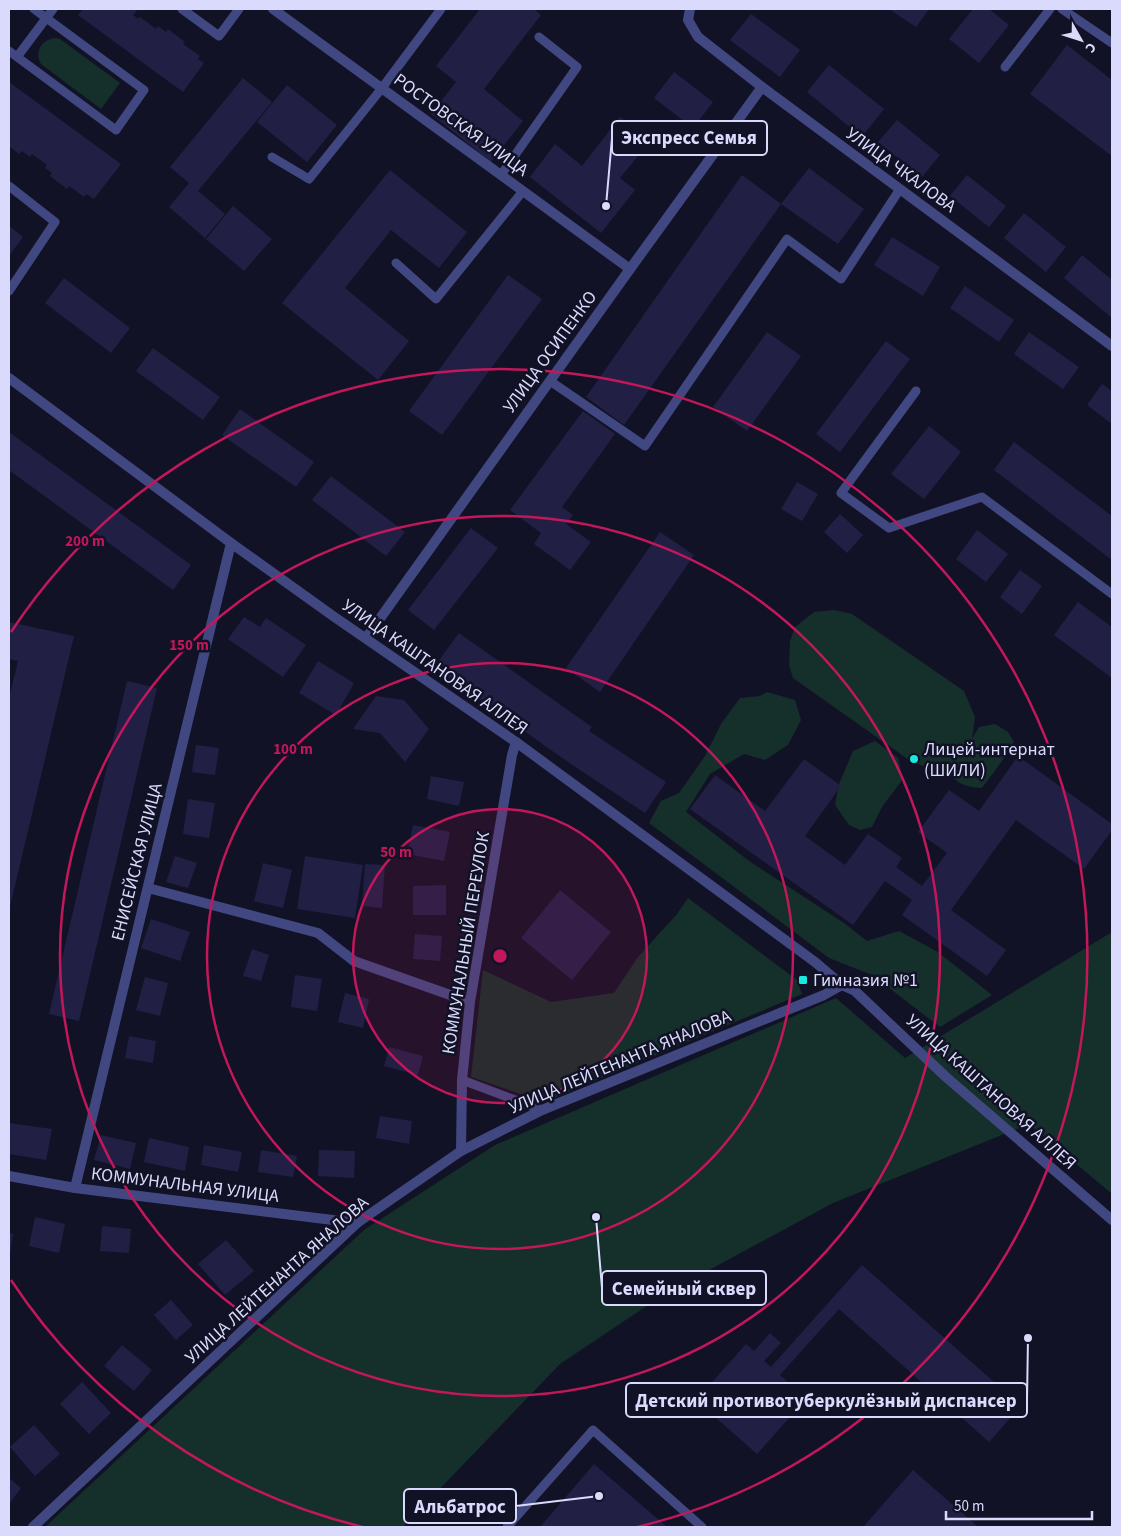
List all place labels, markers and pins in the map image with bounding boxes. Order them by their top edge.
callout: Экспресс Семья [612,121,767,155]
place label: Лицей-интернат (ШИЛИ) [924,737,1055,783]
marker: Лицей-интернат (ШИЛИ) [908,753,920,765]
centre of rings [491,947,509,965]
place label: Гимназия №1 [813,968,918,993]
marker: Гимназия №1 [797,974,809,986]
callout: Семейный сквер [602,1271,766,1305]
callout: Детский противотуберкулёзный диспансер [626,1383,1027,1417]
callout: Альбатрос [404,1489,516,1523]

